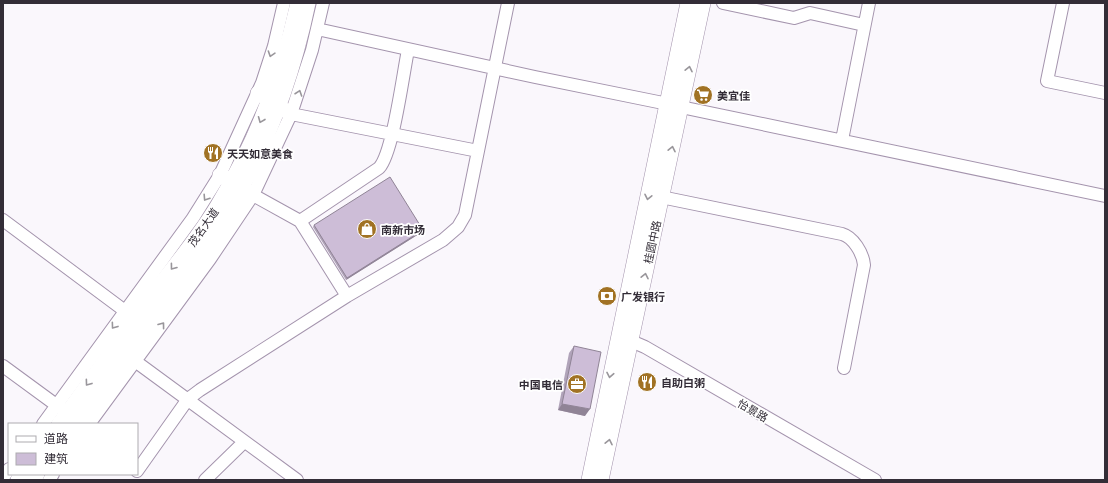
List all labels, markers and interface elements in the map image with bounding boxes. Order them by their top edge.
one-way arrow [267,51,276,58]
one-way arrow [684,66,692,72]
supermarket icon: 美宜佳 [692,84,714,106]
place label: 美宜佳 [717,88,750,103]
one-way arrow [294,90,302,97]
one-way arrow [258,117,266,124]
restaurant icon: 天天如意美食 [202,142,224,164]
one-way arrow [667,145,675,152]
place label: 天天如意美食 [227,146,293,161]
one-way arrow [203,194,211,201]
one-way arrow [644,194,652,200]
street label: 茂名大道 [184,205,222,249]
shop icon: 南新市场 [356,218,378,240]
street label: 桂圆中路 [640,219,664,265]
place label: 南新市场 [381,222,425,237]
one-way arrow [171,263,178,270]
one-way arrow [640,273,648,279]
bank icon: 广发银行 [596,285,618,307]
place label: 广发银行 [621,289,665,304]
one-way arrow [112,322,119,329]
one-way arrow [157,322,164,329]
one-way arrow [606,371,614,378]
restaurant icon: 自助白粥 [636,371,658,393]
office icon: 中国电信 [566,373,588,395]
place label: 自助白粥 [661,375,705,390]
place label: 中国电信 [519,377,563,392]
one-way arrow [86,379,93,386]
street label: 怡景路 [735,395,771,425]
legend [8,423,138,475]
text: 道路 [44,430,68,447]
one-way arrow [605,439,613,445]
text: 建筑 [44,450,68,467]

